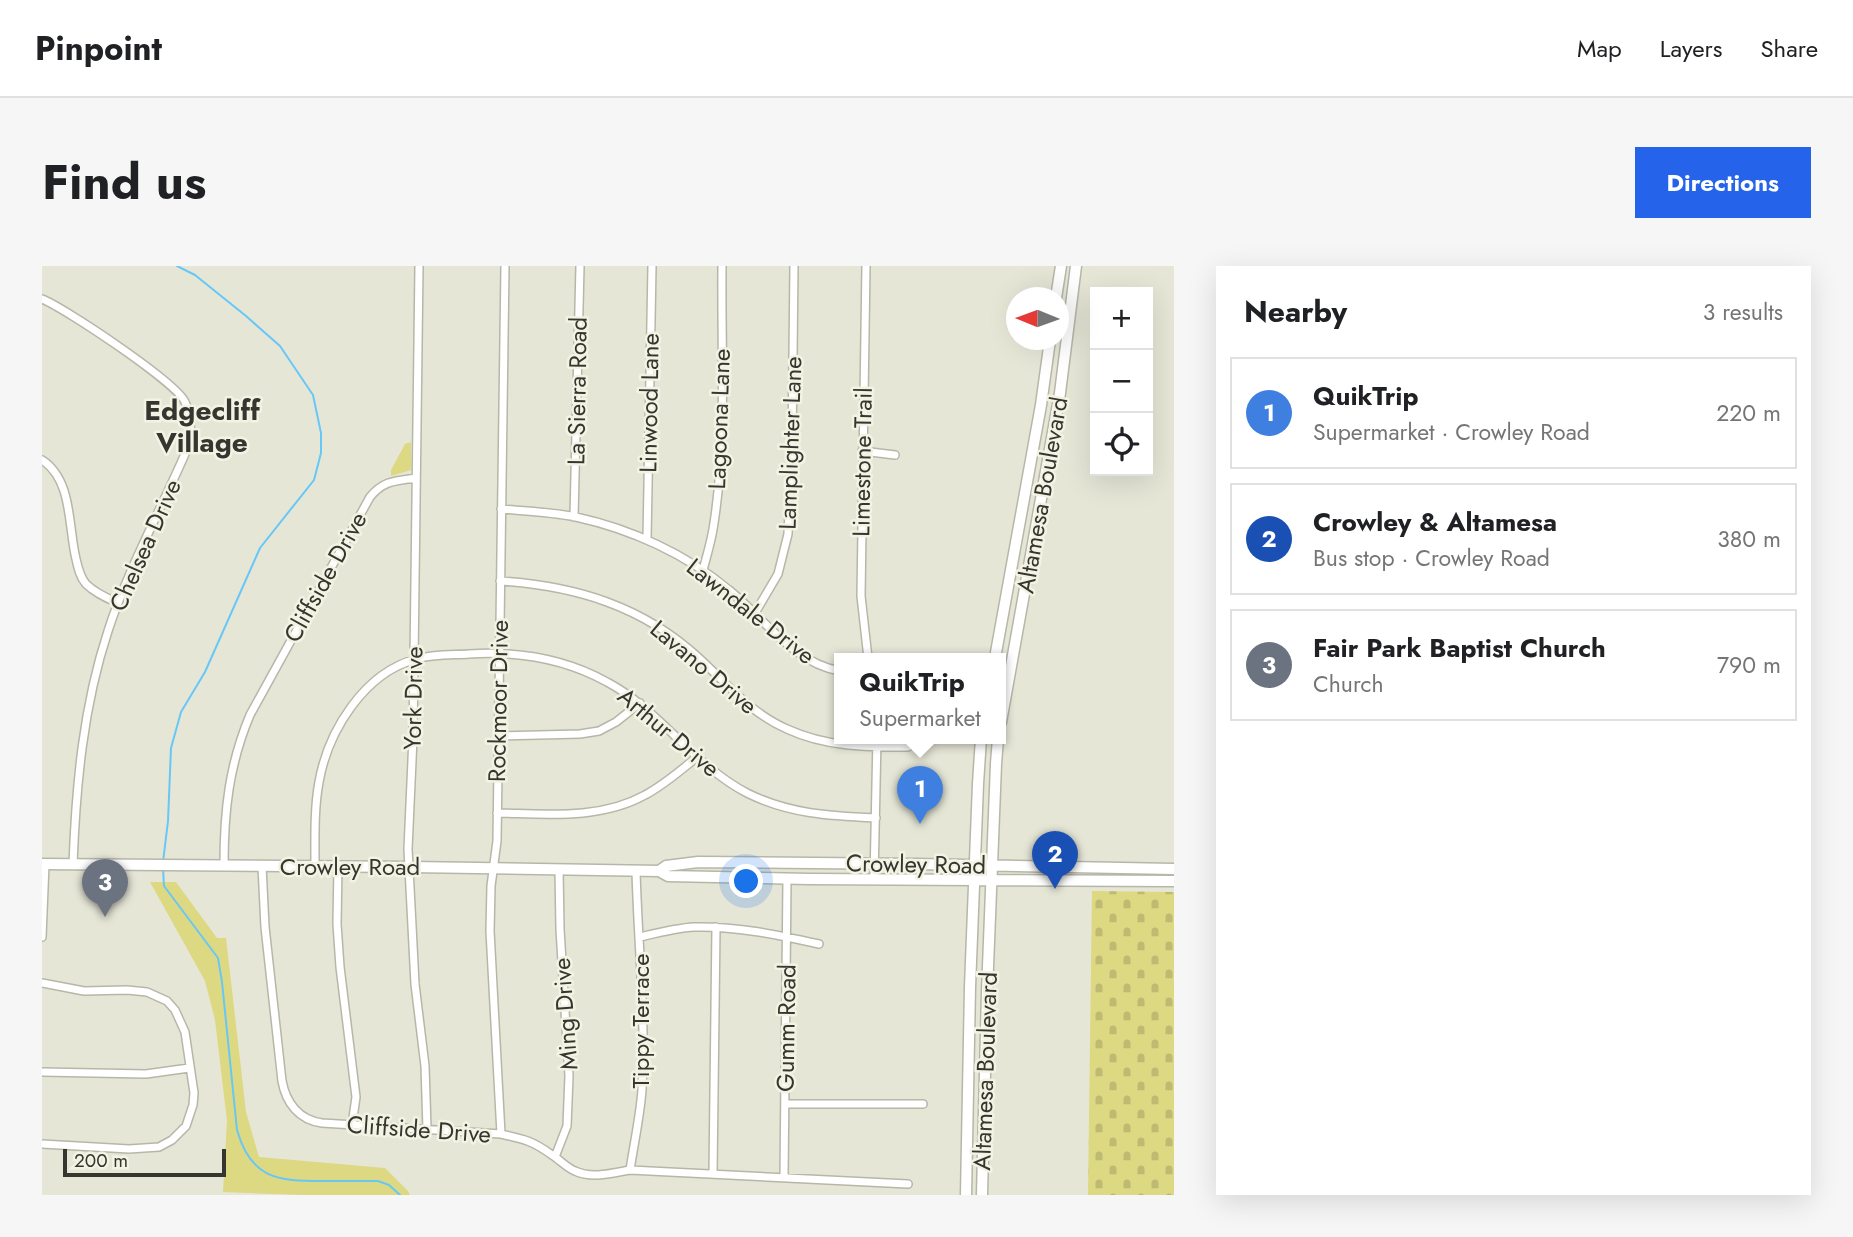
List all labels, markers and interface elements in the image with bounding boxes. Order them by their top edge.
text: Pinpoint [35,25,162,72]
text: Map [1577,31,1622,66]
text: Layers [1660,31,1722,66]
text: Share [1760,31,1818,66]
text: Find us [42,147,206,217]
button: Directions [1635,147,1811,218]
north arrow [1006,287,1069,350]
map controls [1090,287,1153,476]
button: + [1090,287,1153,350]
text: Nearby [1244,290,1347,333]
text: 3 results [1703,295,1783,329]
street label: La Sierra Road [558,317,596,465]
street label: Linwood Lane [630,333,668,473]
street label: Lagoona Lane [699,348,739,490]
button: − [1090,350,1153,413]
street label: Lamplighter Lane [769,356,811,530]
text: QuikTrip [1313,377,1419,415]
street label: Limestone Trail [843,387,881,537]
district label: Edgecliff Village [144,390,261,463]
street label: Altamesa Boulevard [1008,394,1076,596]
text: 1 [1263,396,1275,430]
text: 220 m [1716,396,1781,430]
button: locate [1090,413,1153,476]
text: Supermarket · Crowley Road [1313,415,1590,449]
street label: Chelsea Drive [100,473,190,617]
text: Crowley & Altamesa [1313,503,1557,541]
street label: Cliffside Drive [275,505,375,649]
text: 2 [1261,522,1277,556]
text: 380 m [1717,522,1781,556]
text: Bus stop · Crowley Road [1313,541,1550,575]
street label: Lawndale Drive [679,550,823,672]
street label: Lavano Drive [643,612,765,722]
street label: Rockmoor Drive [479,620,517,782]
text: Fair Park Baptist Church [1313,629,1606,667]
street label: York Drive [395,646,431,750]
text: 3 [1262,648,1276,682]
text: 790 m [1717,648,1781,682]
popup [834,653,1006,744]
text: QuikTrip [859,663,965,701]
text: Church [1313,667,1384,701]
street label: Arthur Drive [610,679,728,785]
text: Supermarket [859,701,981,735]
pin: 1 [897,766,943,824]
pin: 2 [1032,831,1078,889]
street label: Crowley Road [845,845,987,883]
street label: Crowley Road [280,849,420,884]
pin: 3 [82,859,128,917]
your location [729,864,763,898]
street label: Tippy Terrace [623,953,658,1089]
street label: Ming Drive [544,957,586,1071]
street label: Gumm Road [767,964,805,1092]
street label: Altamesa Boulevard [964,971,1006,1171]
street label: Cliffside Drive [346,1107,492,1151]
scale bar [63,1146,226,1178]
text: 200 m [74,1147,128,1174]

